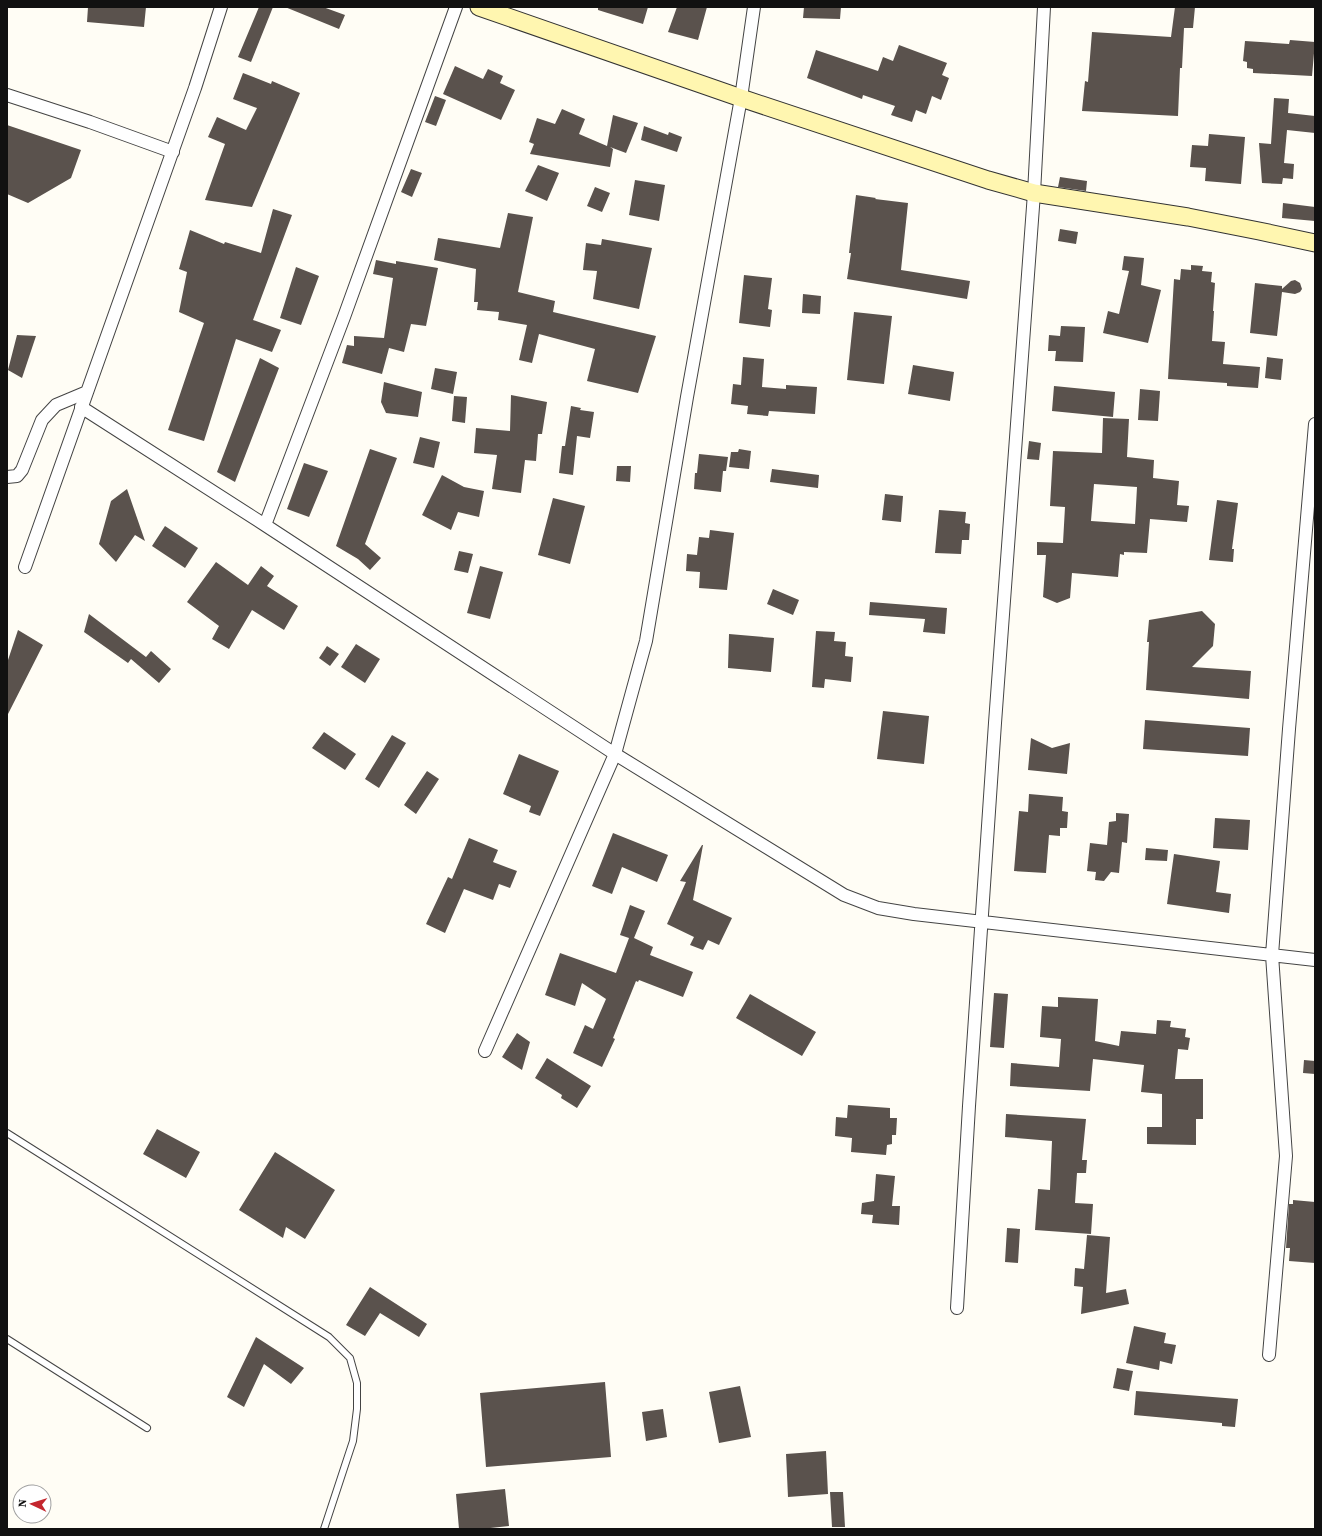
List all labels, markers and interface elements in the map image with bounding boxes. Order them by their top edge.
north arrow [12,1484,52,1524]
text: N [15,1499,30,1508]

